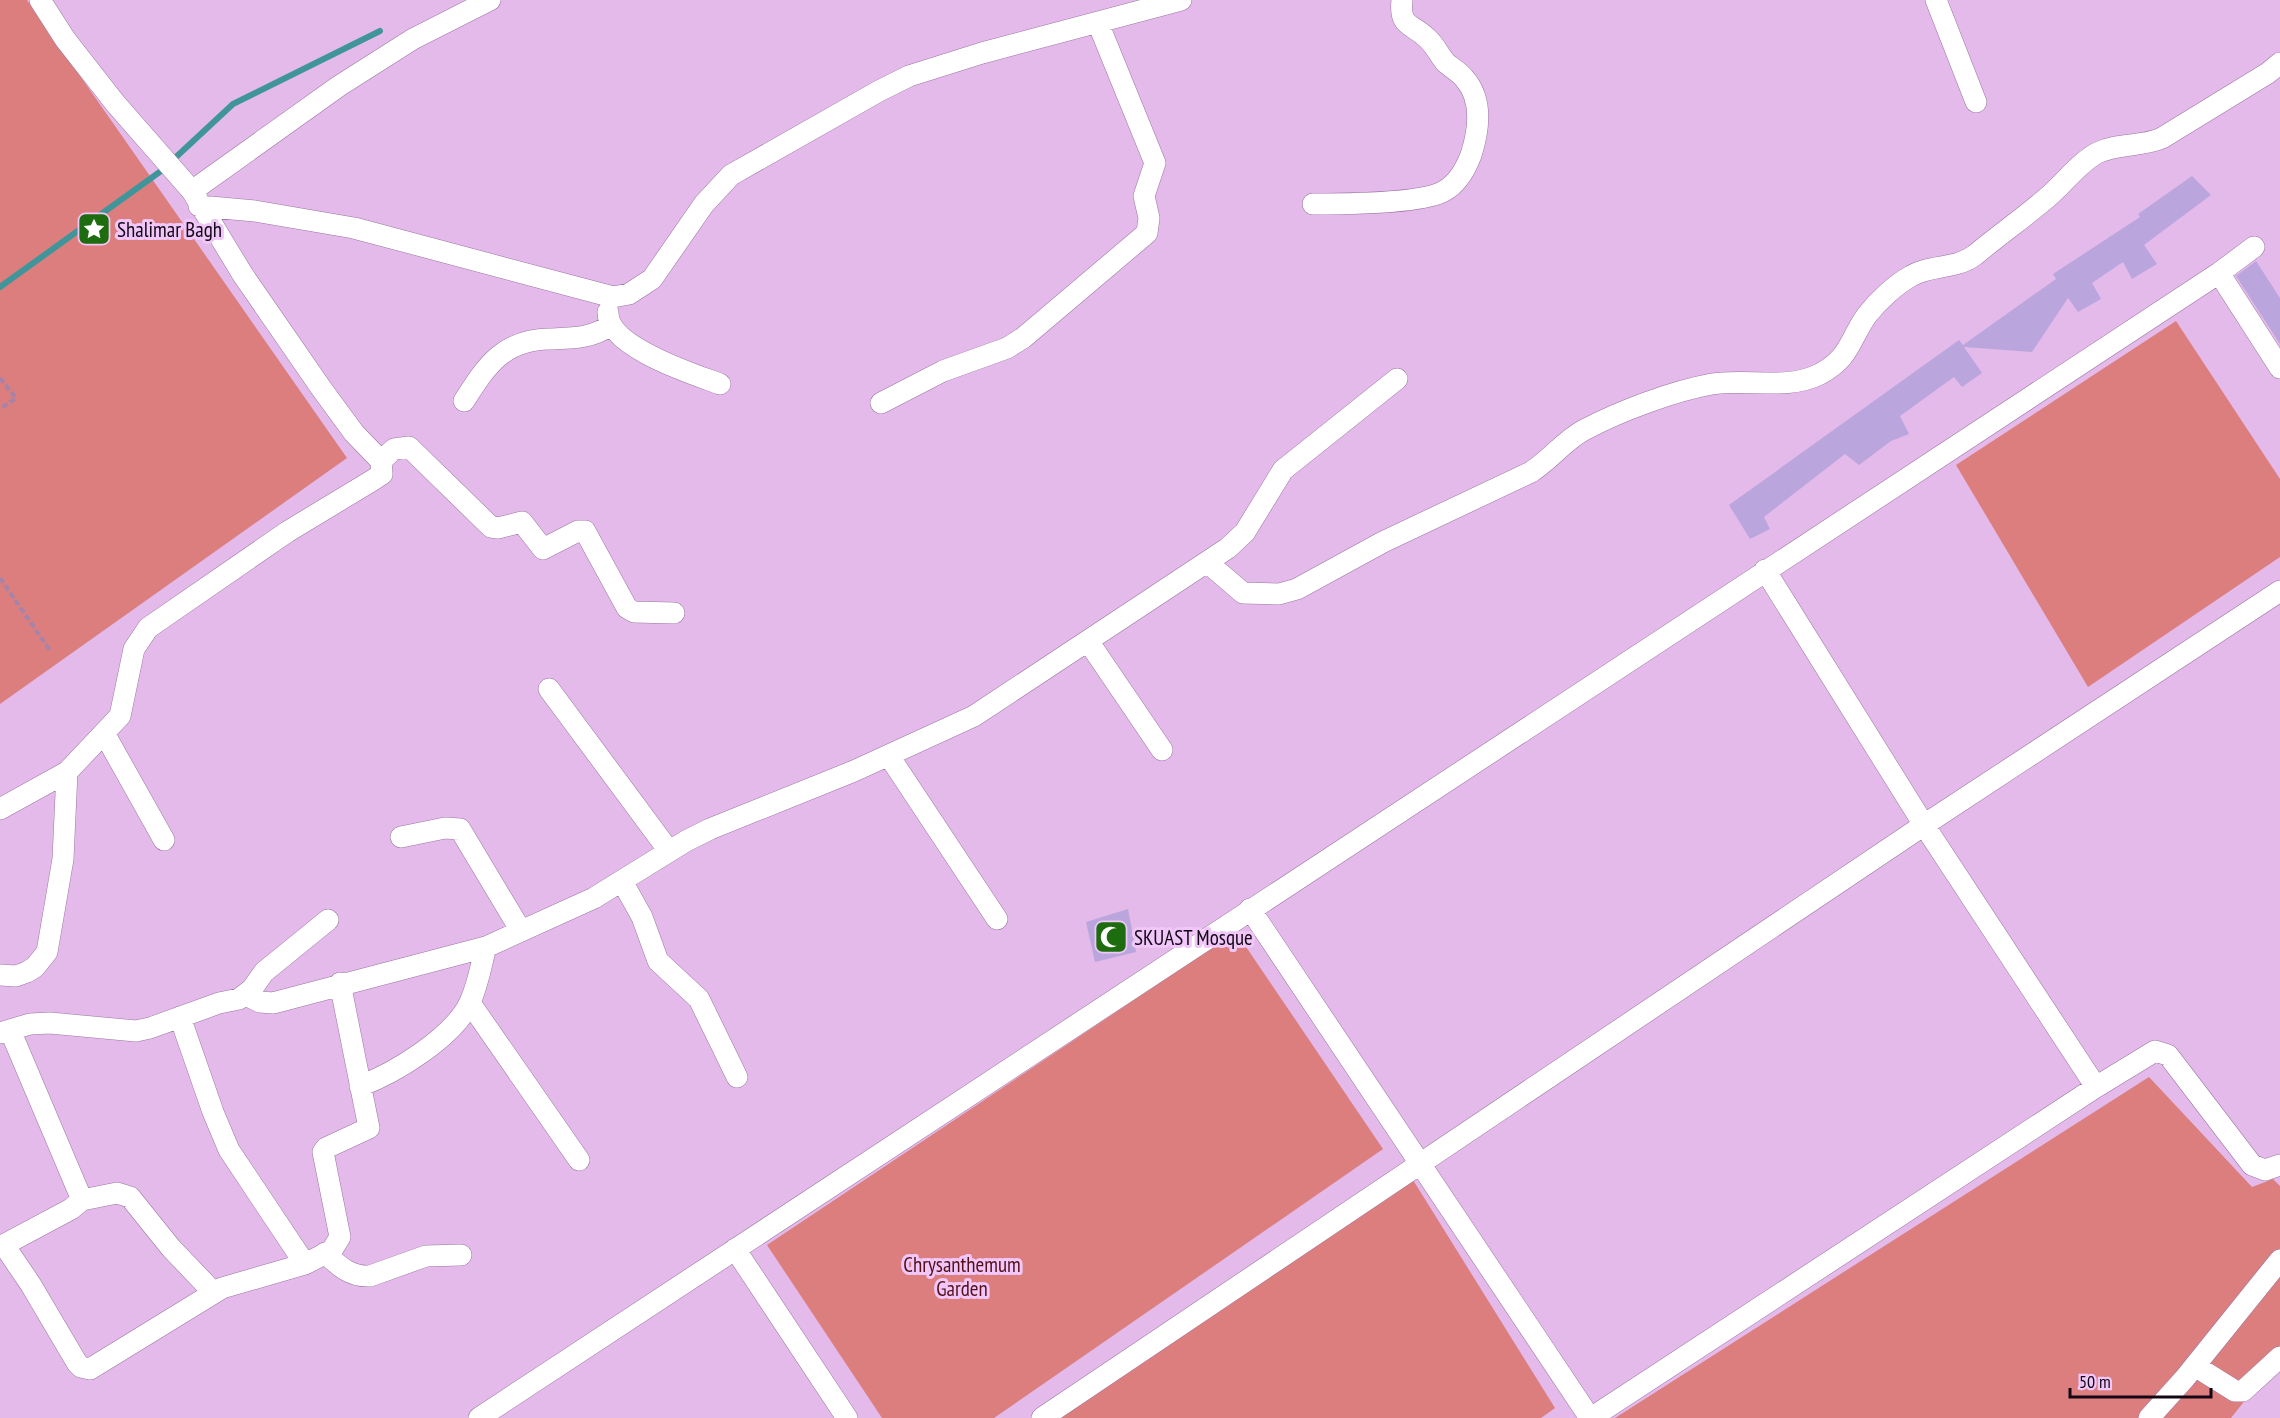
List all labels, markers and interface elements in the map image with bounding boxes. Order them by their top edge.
place icon: Shalimar Bagh [76,211,112,247]
place label: Shalimar Bagh [117,216,222,243]
mosque icon: SKUAST Mosque [1093,919,1129,955]
place label: SKUAST Mosque [1134,924,1253,951]
park label: Chrysanthemum Garden [903,1251,1021,1302]
scale bar [2070,1361,2211,1399]
text: 50 m [2079,1370,2111,1393]

